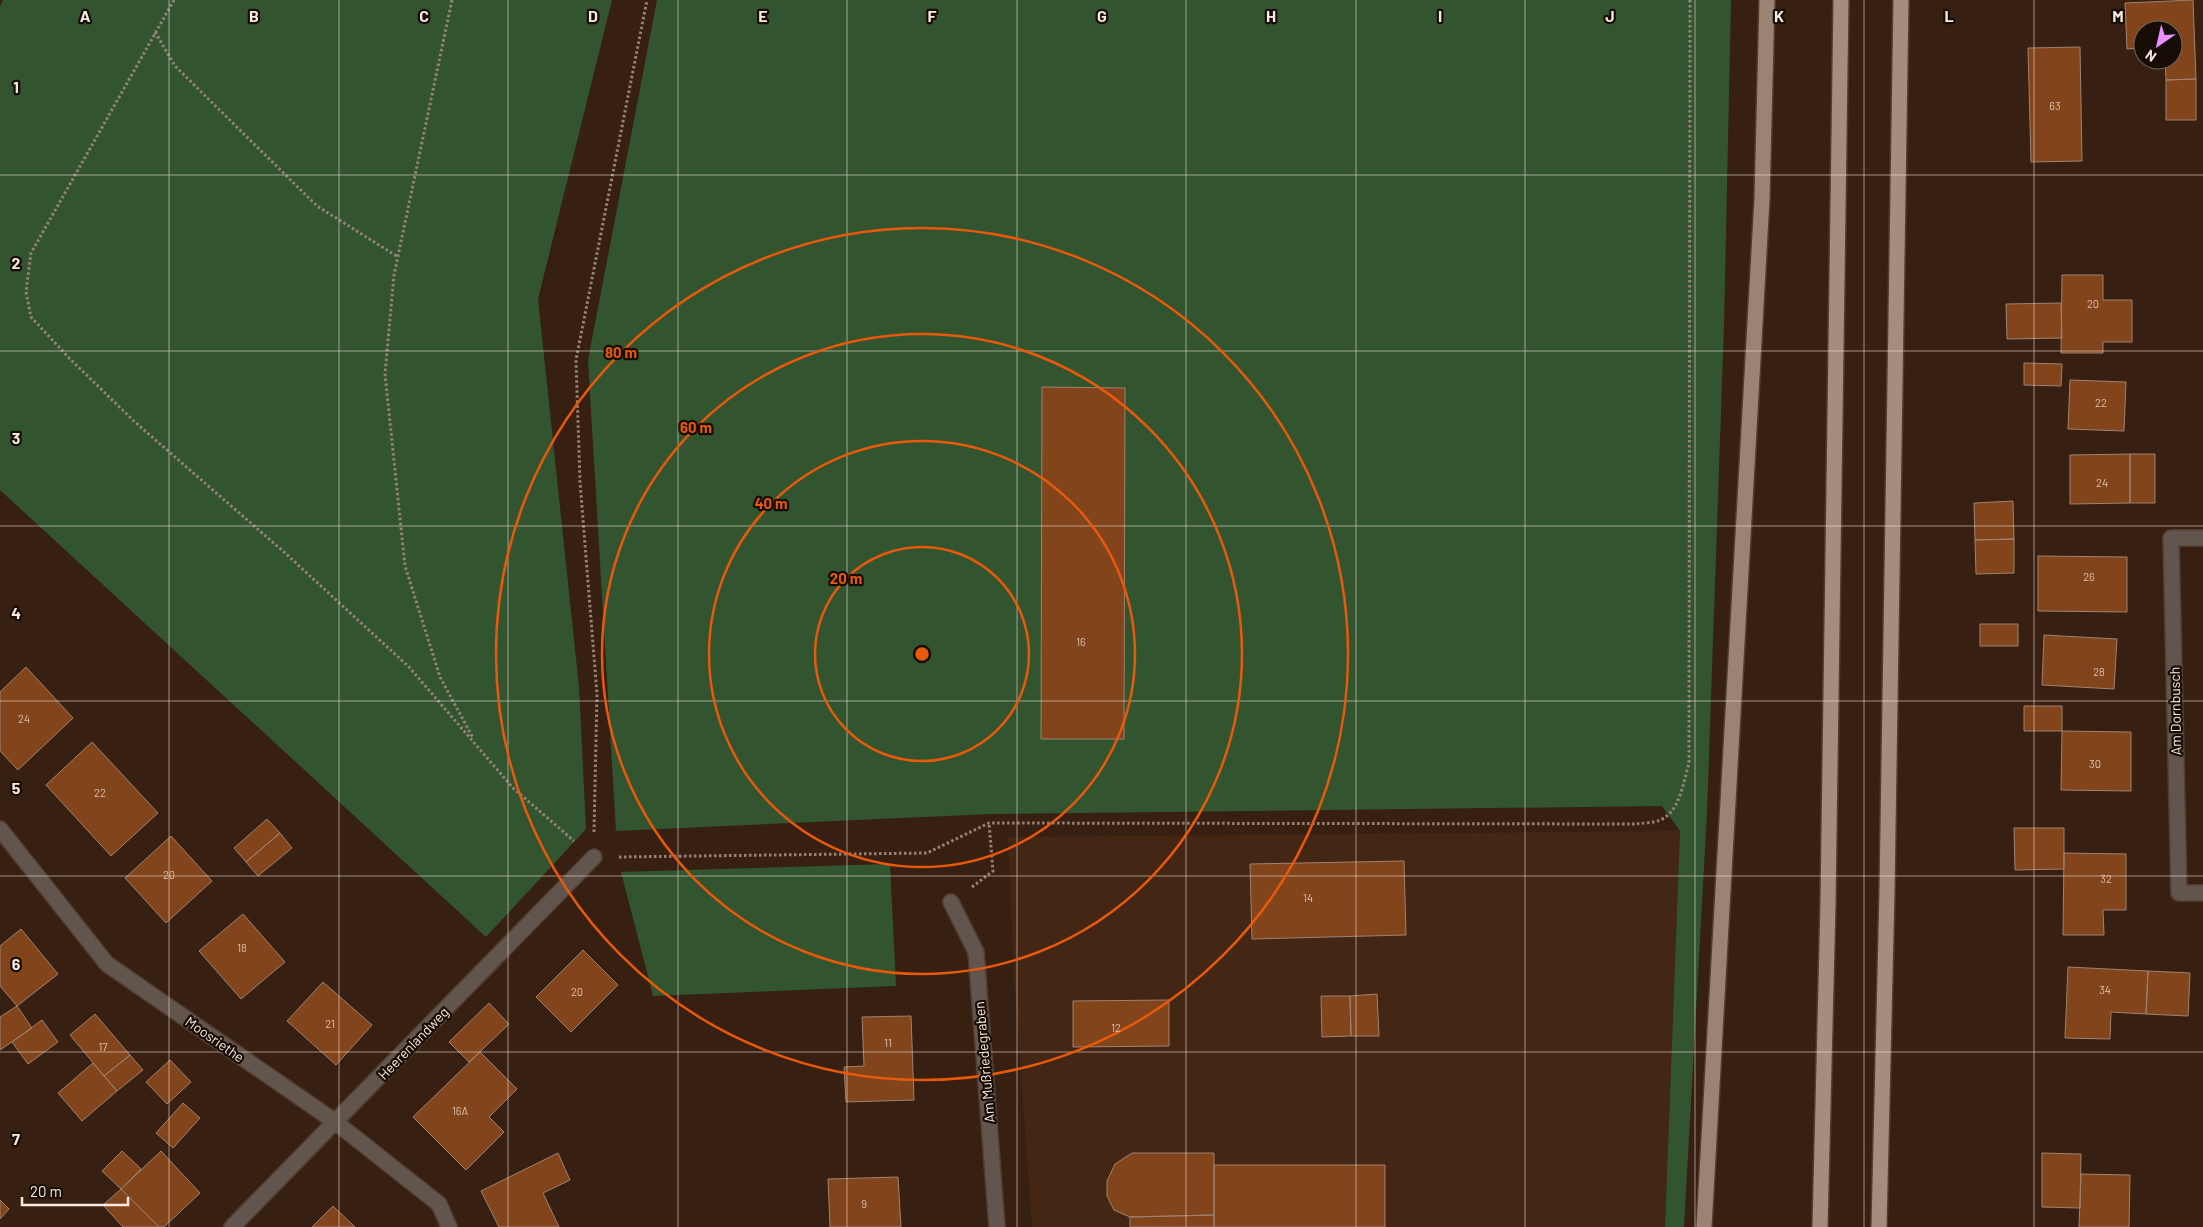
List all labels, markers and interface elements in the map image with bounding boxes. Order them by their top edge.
text: A [80,6,91,25]
text: B [249,6,259,25]
text: C [419,6,429,25]
text: D [588,6,598,25]
text: E [758,6,768,25]
text: F [928,6,937,25]
text: G [1097,6,1107,25]
text: H [1266,6,1276,25]
text: I [1438,6,1442,25]
text: J [1605,6,1615,25]
text: K [1774,6,1784,25]
text: L [1944,6,1954,25]
text: M [2112,6,2124,25]
north arrow [2133,20,2183,70]
text: N [2142,47,2159,66]
text: 1 [13,77,19,96]
house number: 63 [2049,99,2061,112]
text: 2 [12,253,21,272]
house number: 20 [2087,297,2099,310]
text: 80 m [605,343,637,361]
house number: 22 [2095,396,2107,409]
text: 60 m [680,418,712,436]
text: 3 [12,428,20,447]
house number: 24 [2096,476,2108,489]
text: 40 m [754,494,788,512]
text: 20 m [830,569,862,587]
house number: 26 [2083,570,2095,583]
text: 4 [11,603,21,622]
house number: 16 [1076,635,1086,648]
centre of rings [913,645,931,663]
house number: 28 [2093,665,2105,678]
street label: Am Dornbusch [2166,667,2184,755]
house number: 24 [18,712,30,725]
house number: 30 [2089,757,2101,770]
text: 5 [12,778,21,797]
house number: 22 [94,786,106,799]
house number: 20 [163,868,175,881]
house number: 32 [2100,872,2112,885]
house number: 14 [1303,891,1313,904]
house number: 18 [237,941,247,954]
text: 6 [12,954,21,973]
house number: 34 [2099,983,2111,996]
house number: 20 [571,985,583,998]
street label: Am Mußriedegraben [970,1001,998,1123]
street label: Heerenlandweg [374,1003,452,1083]
street label: Moosriethe [182,1013,248,1065]
house number: 21 [325,1017,335,1030]
house number: 12 [1111,1021,1121,1034]
house number: 11 [884,1036,892,1049]
house number: 17 [98,1040,108,1053]
house number: 16A [452,1104,468,1117]
text: 7 [12,1129,20,1148]
scale bar [22,1174,129,1206]
text: 20 m [30,1182,62,1200]
house number: 9 [861,1197,867,1210]

